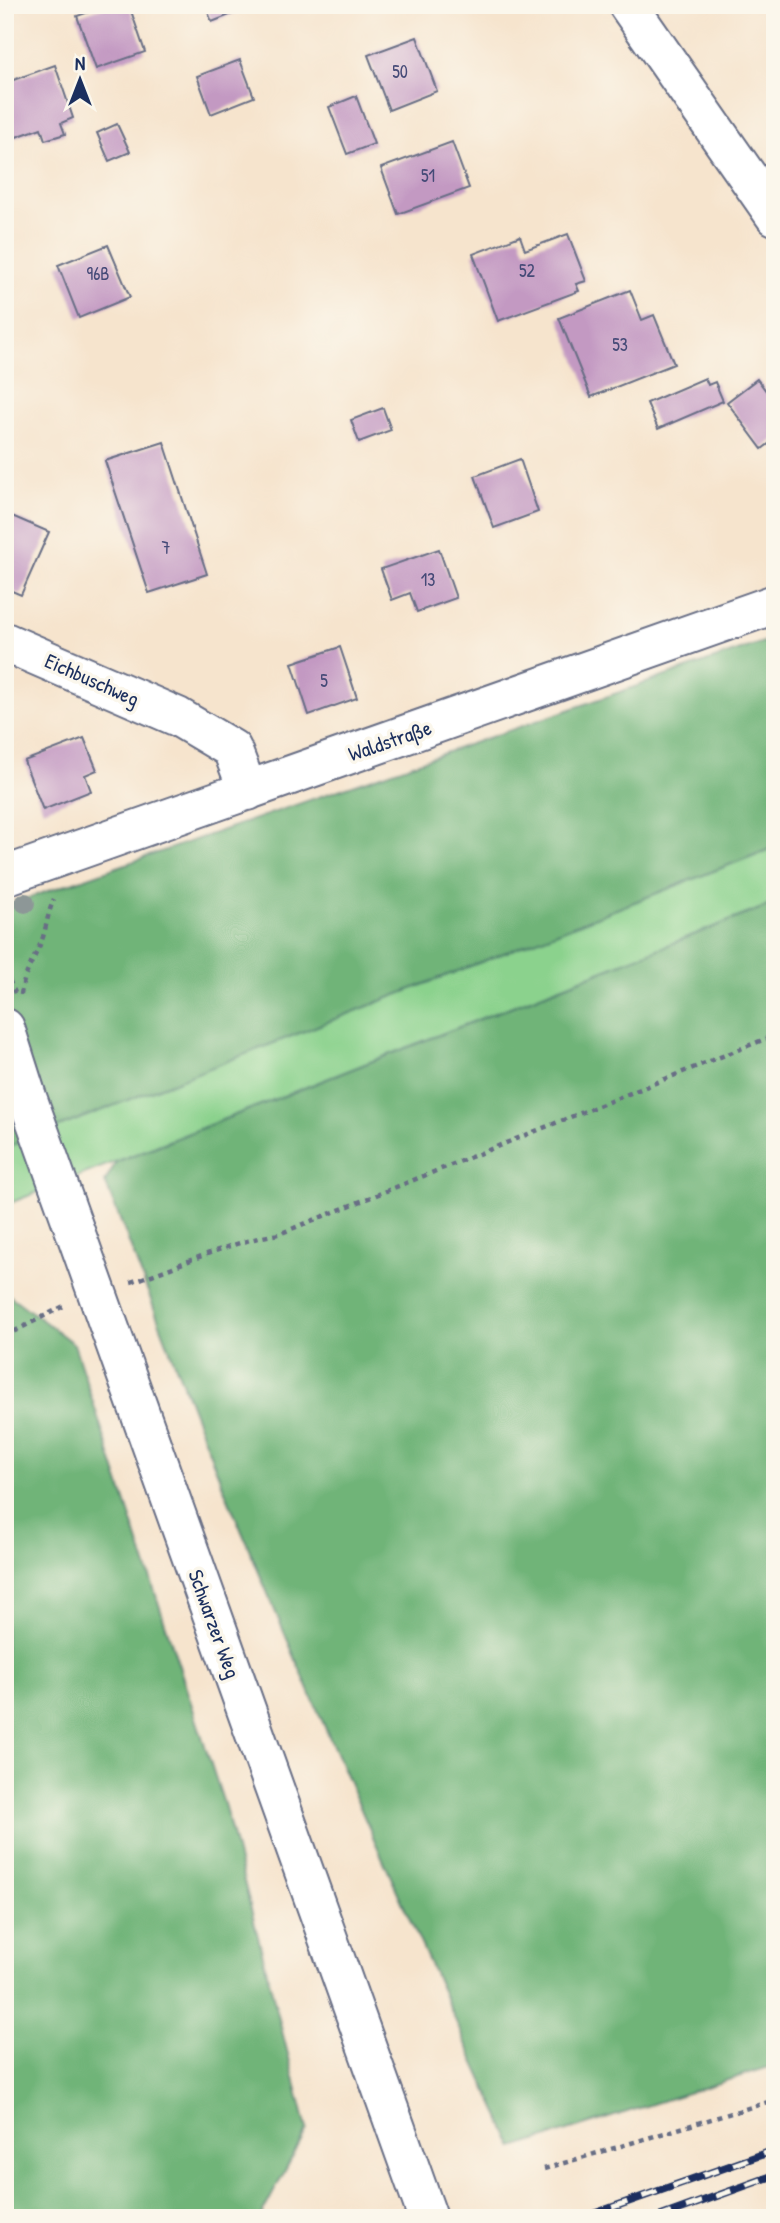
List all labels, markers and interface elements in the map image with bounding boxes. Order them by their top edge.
north arrow [46,46,116,116]
text: N [75,50,85,76]
house number: 50 [392,59,408,84]
house number: 51 [421,163,435,188]
house number: 52 [519,258,536,283]
house number: 96B [87,261,109,286]
house number: 53 [612,332,628,357]
house number: 7 [162,535,171,560]
house number: 13 [421,567,435,592]
street label: Eichbuschweg [40,646,144,713]
house number: 5 [320,668,328,693]
street label: Waldstraße [344,713,435,768]
street label: Schwarzer Weg [181,1566,248,1682]

